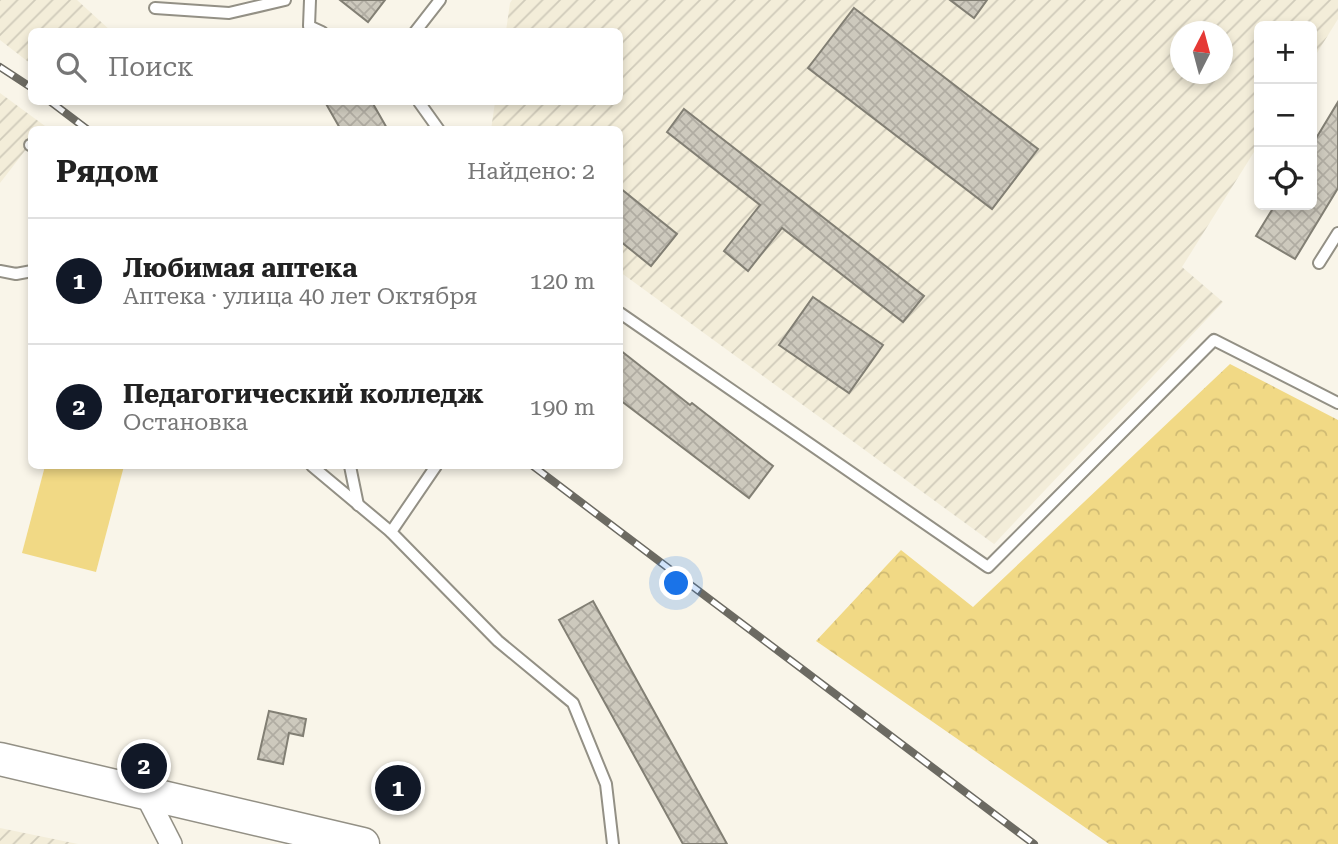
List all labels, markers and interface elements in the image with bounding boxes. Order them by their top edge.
north arrow [1170,21,1233,84]
map controls [1254,21,1317,210]
button: + [1254,21,1317,84]
search box [28,28,623,105]
icon: search [52,48,90,86]
text: Поиск [108,52,194,82]
button: − [1254,84,1317,147]
button: locate [1254,147,1317,210]
text: Рядом [56,154,158,189]
text: Найдено: 2 [467,158,595,185]
text: Любимая аптека [123,253,357,283]
text: 1 [73,268,85,295]
text: 120 m [530,268,595,295]
text: Аптека · улица 40 лет Октября [123,283,477,310]
text: Педагогический колледж [123,379,484,409]
text: 2 [73,394,85,421]
text: 190 m [530,394,595,421]
text: Остановка [123,409,248,436]
your location [659,566,693,600]
pin: 2 [121,740,167,792]
pin: 1 [375,762,421,814]

